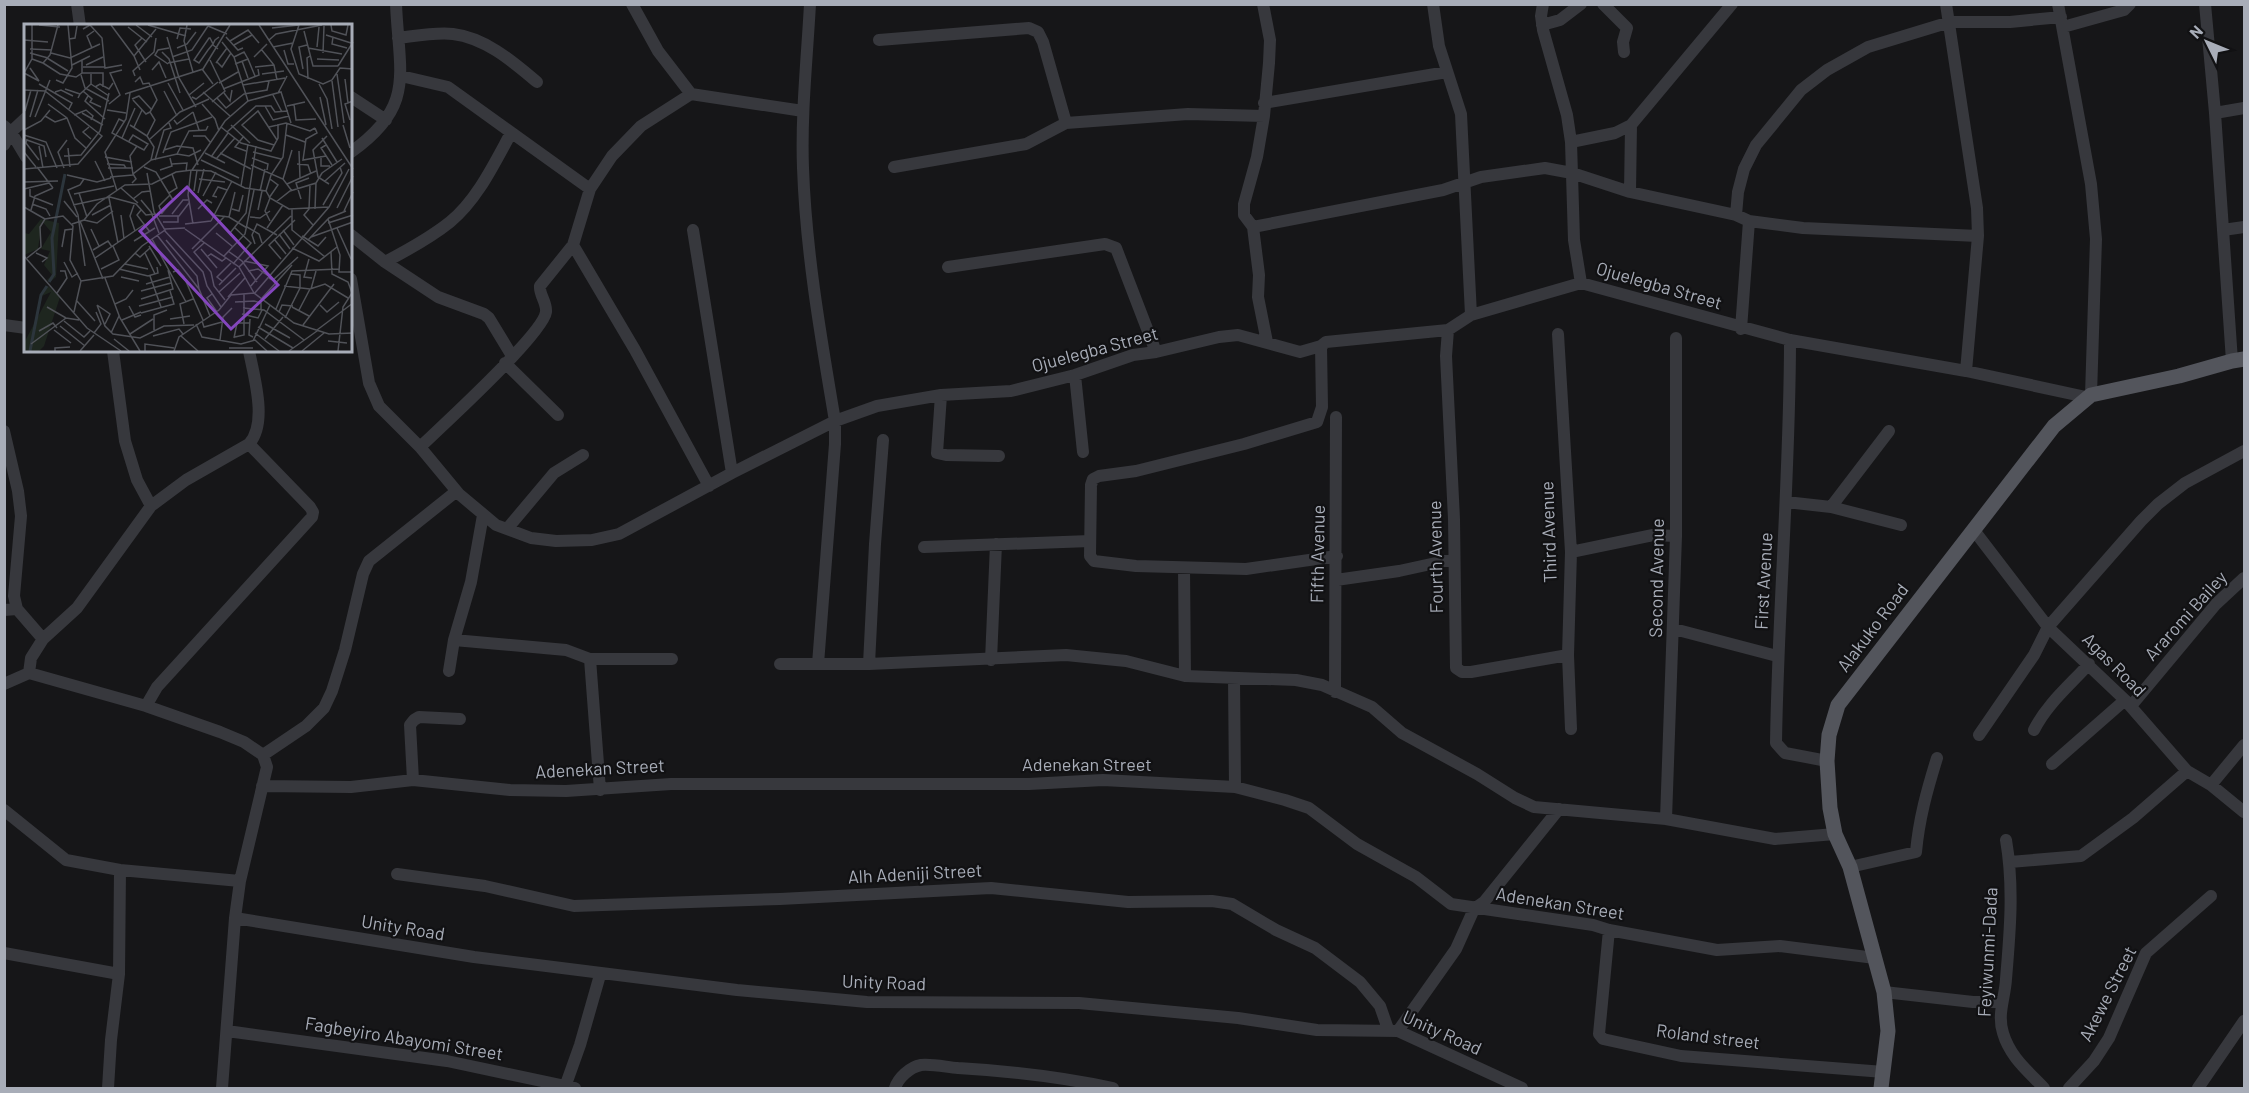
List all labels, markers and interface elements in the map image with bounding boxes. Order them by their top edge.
north arrow [2177,12,2237,72]
text: N [2185,21,2206,42]
inset map [24,24,352,352]
street label: Ojuelegba Street [1594,257,1725,314]
street label: Ojuelegba Street [1029,322,1160,376]
street label: Third Avenue [1535,481,1561,583]
street label: Fourth Avenue [1423,500,1447,614]
street label: Fifth Avenue [1305,505,1329,603]
street label: Second Avenue [1644,518,1668,638]
street label: First Avenue [1749,532,1777,630]
street label: Araromi Bailey [2139,566,2231,665]
street label: Alakuko Road [1832,579,1913,676]
street label: Agas Road [2078,628,2151,701]
street label: Adenekan Street [1022,753,1152,775]
street label: Adenekan Street [535,754,665,782]
street label: Alh Adeniji Street [847,858,983,888]
street label: Adenekan Street [1494,882,1626,924]
street label: Feyiwunmi-Dada [1973,887,2001,1017]
street label: Unity Road [360,910,446,944]
street label: Akewe Street [2074,942,2141,1045]
street label: Unity Road [842,970,927,994]
street label: Unity Road [1399,1005,1485,1059]
street label: Fagbeyiro Abayomi Street [304,1011,505,1065]
street label: Roland street [1655,1019,1761,1053]

